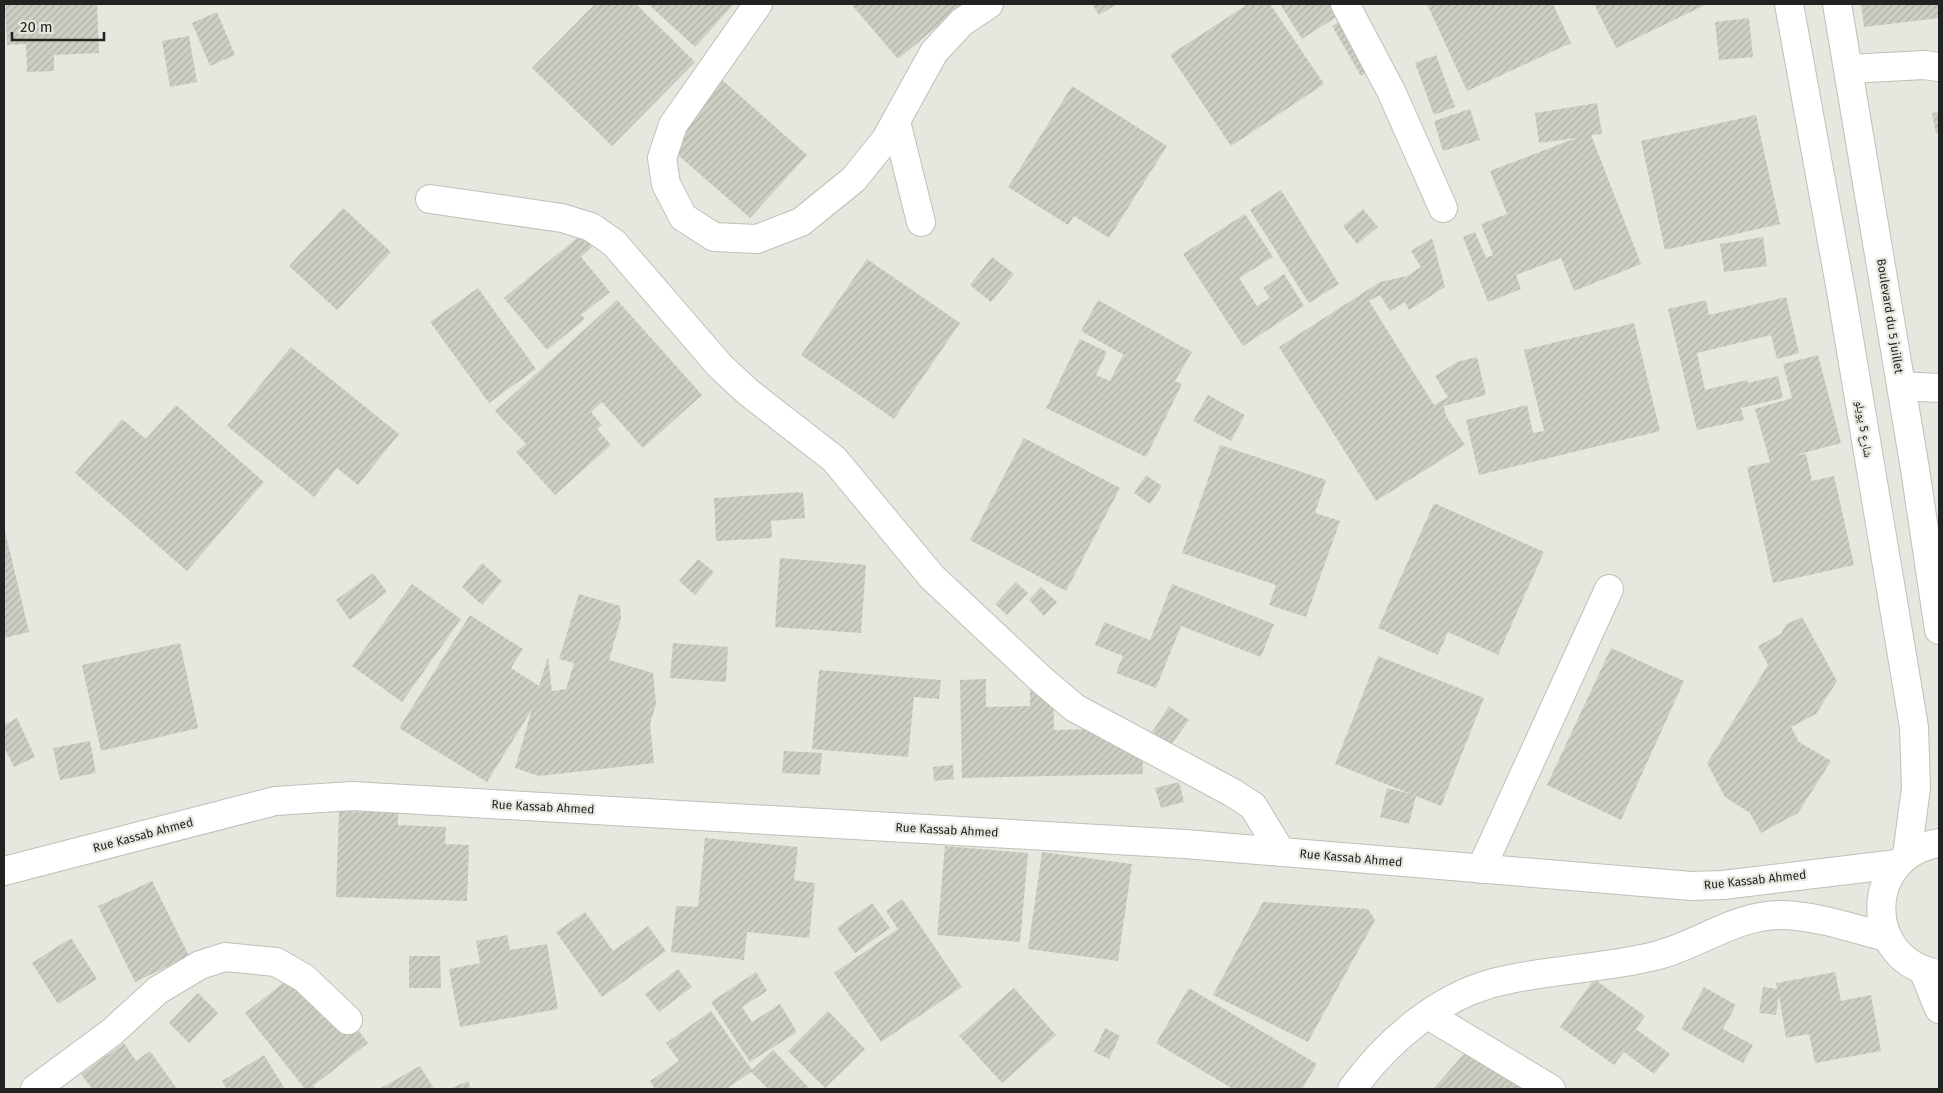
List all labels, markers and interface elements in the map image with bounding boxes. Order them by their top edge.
scale bar [12,10,105,42]
text: 20 m [20,18,53,36]
street label: Boulevard du 5 juillet [1874,258,1906,375]
street label: شارع 5 يويلو [1852,399,1875,459]
street label: Rue Kassab Ahmed [491,797,595,817]
street label: Rue Kassab Ahmed [91,815,195,855]
street label: Rue Kassab Ahmed [895,820,999,840]
street label: Rue Kassab Ahmed [1299,847,1403,869]
street label: Rue Kassab Ahmed [1703,868,1807,892]

